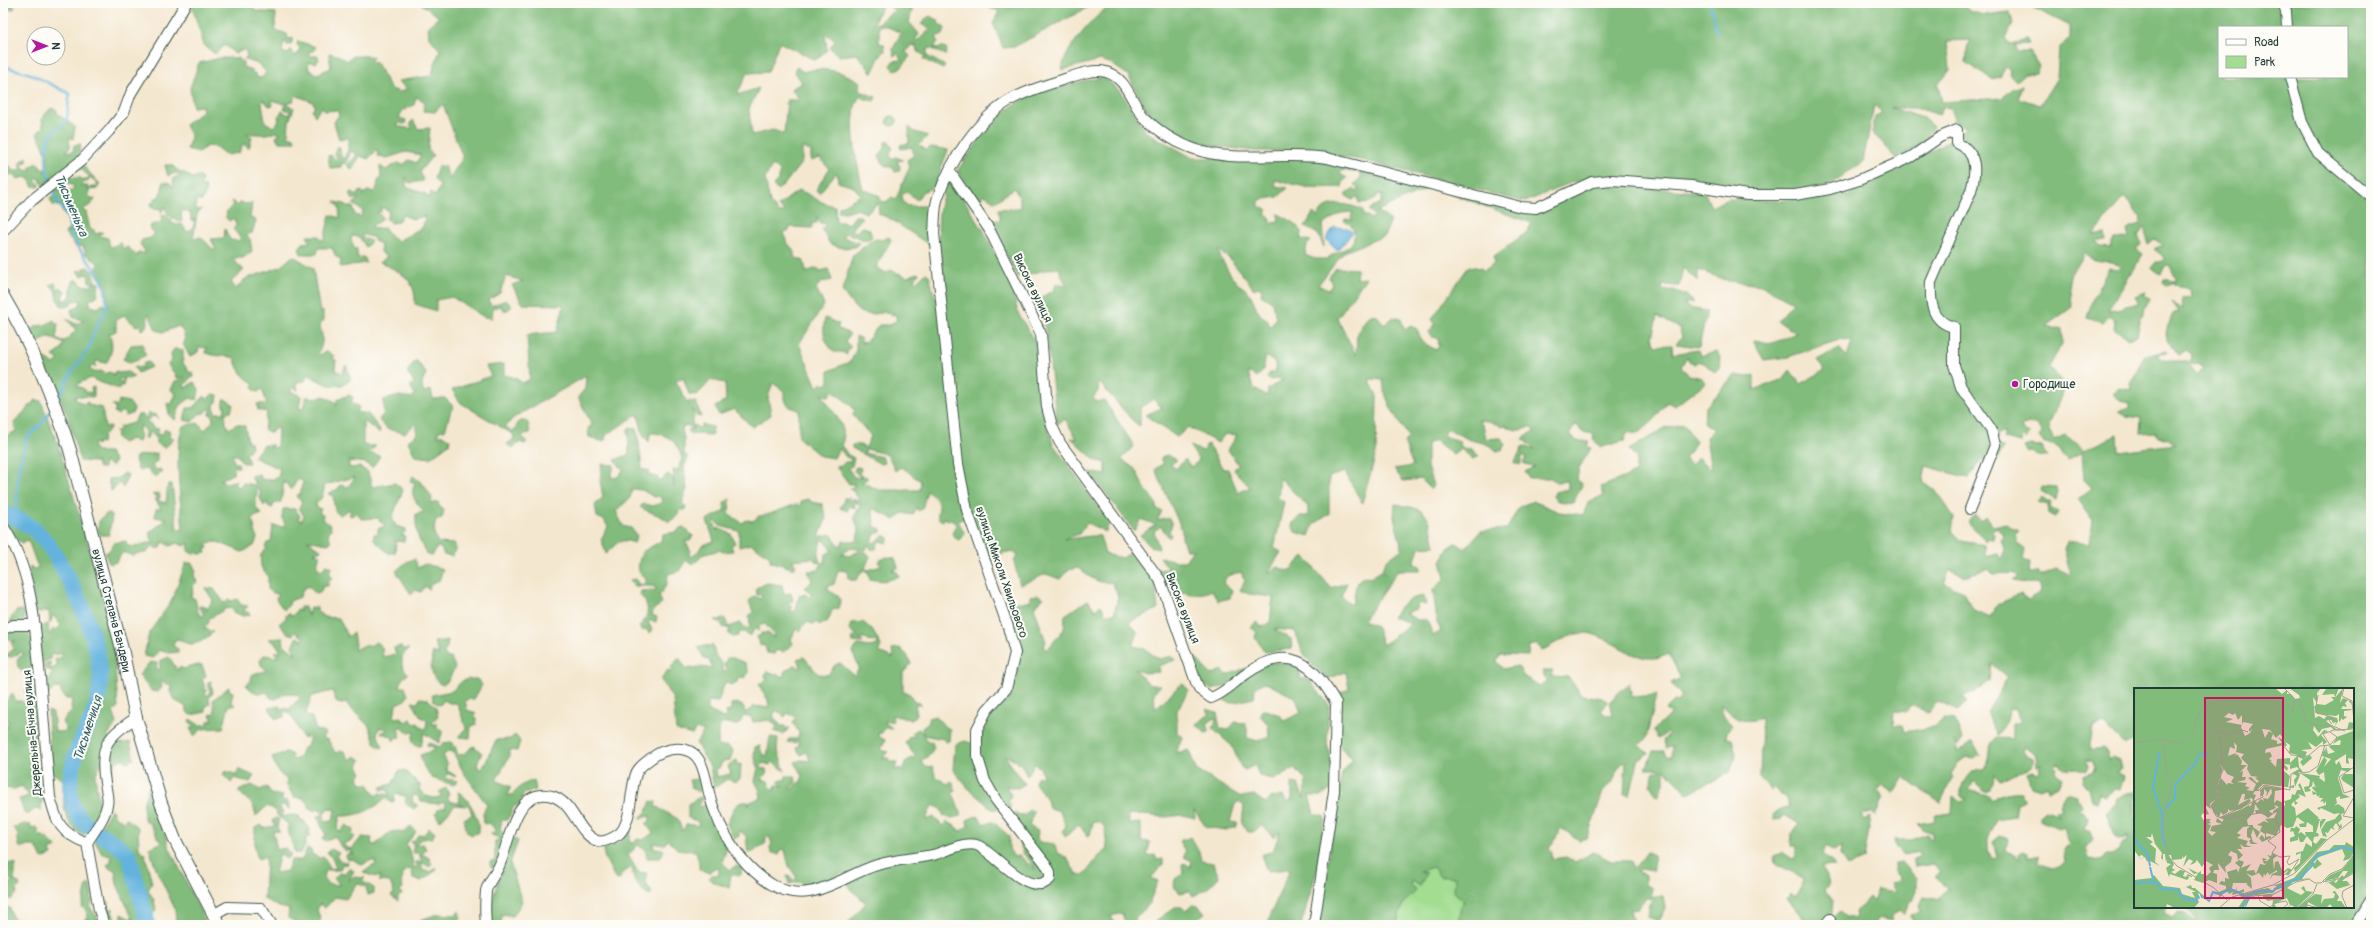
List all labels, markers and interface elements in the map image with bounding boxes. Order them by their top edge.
north arrow [26,26,66,66]
legend [2218,26,2348,78]
text: Road [2254,35,2279,50]
text: N [49,42,62,50]
text: Park [2254,55,2275,70]
water label: Тисьменька [51,172,92,240]
street label: Висока вулиця [1009,251,1056,325]
place label: Городище [2023,377,2076,392]
marker: Городище [2010,379,2020,389]
street label: вулиця Миколи Хвильового [972,504,1031,640]
street label: вулиця Степана Бандери [88,547,134,674]
street label: Висока вулиця [1162,571,1203,646]
street label: Джерельна-Бічна вулиця [19,669,46,798]
inset map [2134,688,2354,908]
water label: Тисьмениця [70,692,107,763]

